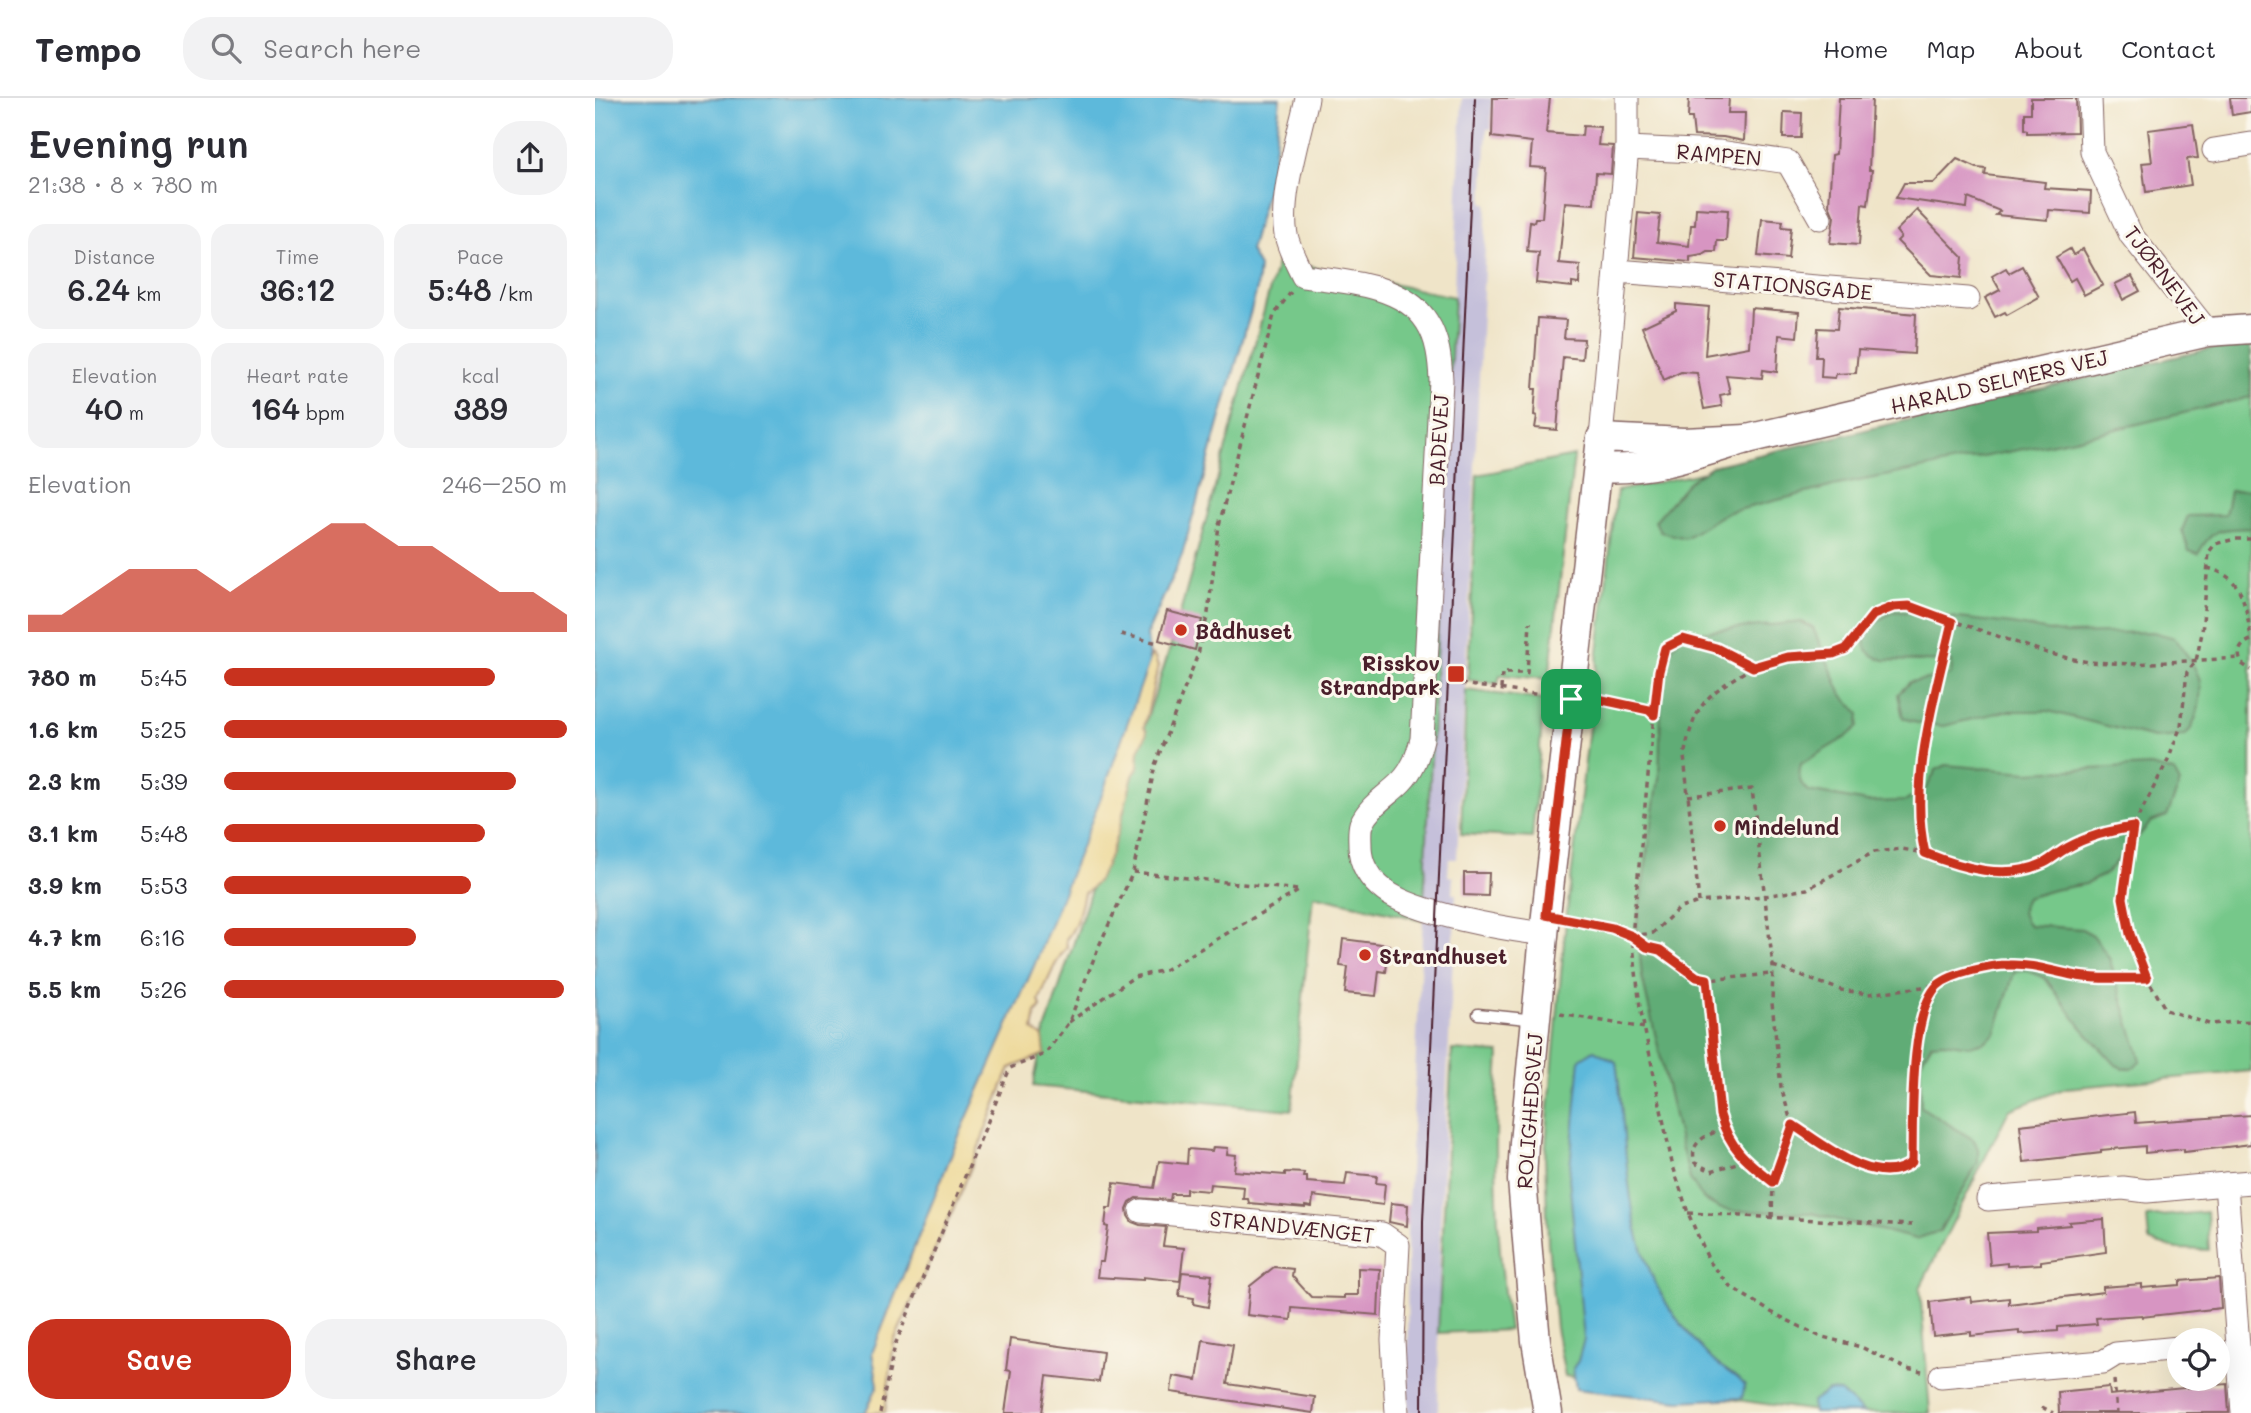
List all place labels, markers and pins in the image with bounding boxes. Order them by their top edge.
place label: Bådhuset [1195,617,1292,644]
marker: Bådhuset [1173,622,1189,638]
place label: Risskov Strandpark [1320,649,1440,700]
marker: Risskov Strandpark [1446,664,1466,684]
pin [1541,669,1601,729]
place label: Mindelund [1734,813,1839,840]
marker: Mindelund [1712,818,1728,834]
place label: Strandhuset [1379,942,1507,969]
marker: Strandhuset [1357,947,1373,963]

